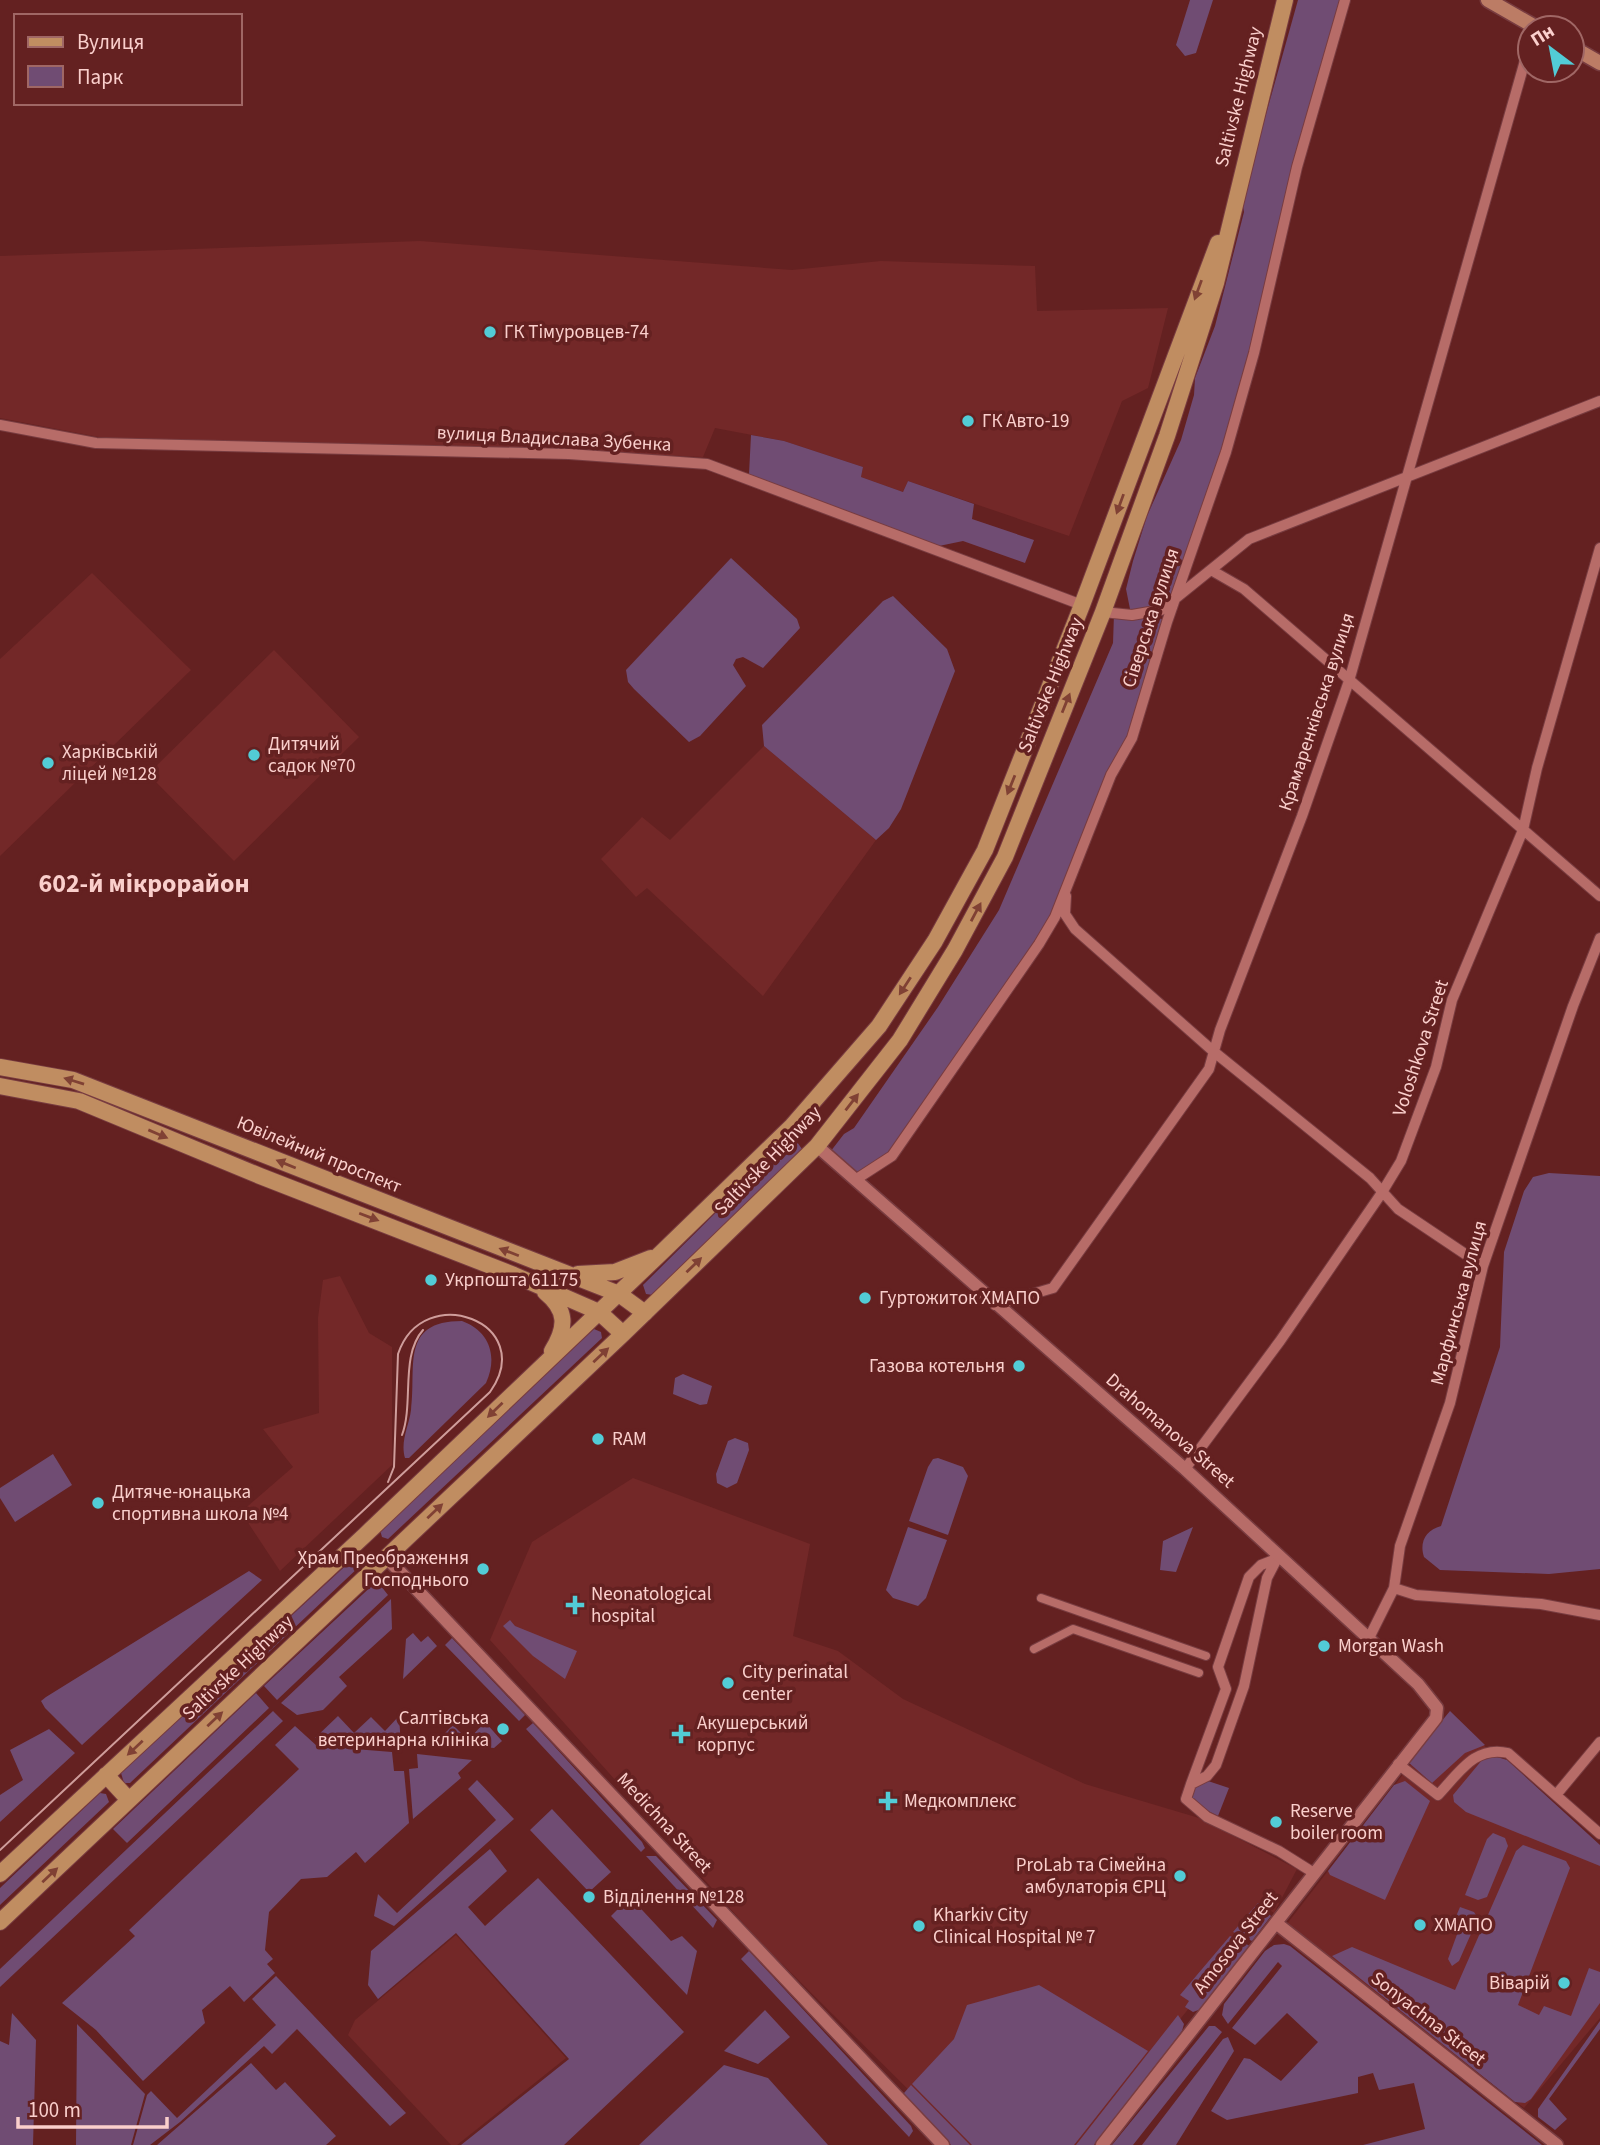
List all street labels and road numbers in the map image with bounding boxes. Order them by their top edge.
street label: Saltivske Highway [1209,24,1270,170]
street label: вулиця Владислава Зубенка [436,419,672,459]
street label: Сіверська вулиця [1116,545,1186,691]
street label: Крамаренківська вулиця [1272,609,1362,815]
street label: Saltivske Highway [1012,613,1090,757]
street label: Voloshkova Street [1386,976,1456,1120]
street label: Saltivske Highway [708,1100,828,1222]
street label: Ювілейний проспект [233,1110,406,1200]
street label: Марфинська вулиця [1424,1218,1494,1388]
street label: Drahomanova Street [1099,1367,1241,1495]
street label: Saltivske Highway [176,1609,300,1727]
street label: Medichna Street [610,1767,718,1880]
street label: Amosova Street [1187,1885,1285,2000]
street label: Sonyachna Street [1365,1965,1492,2073]

